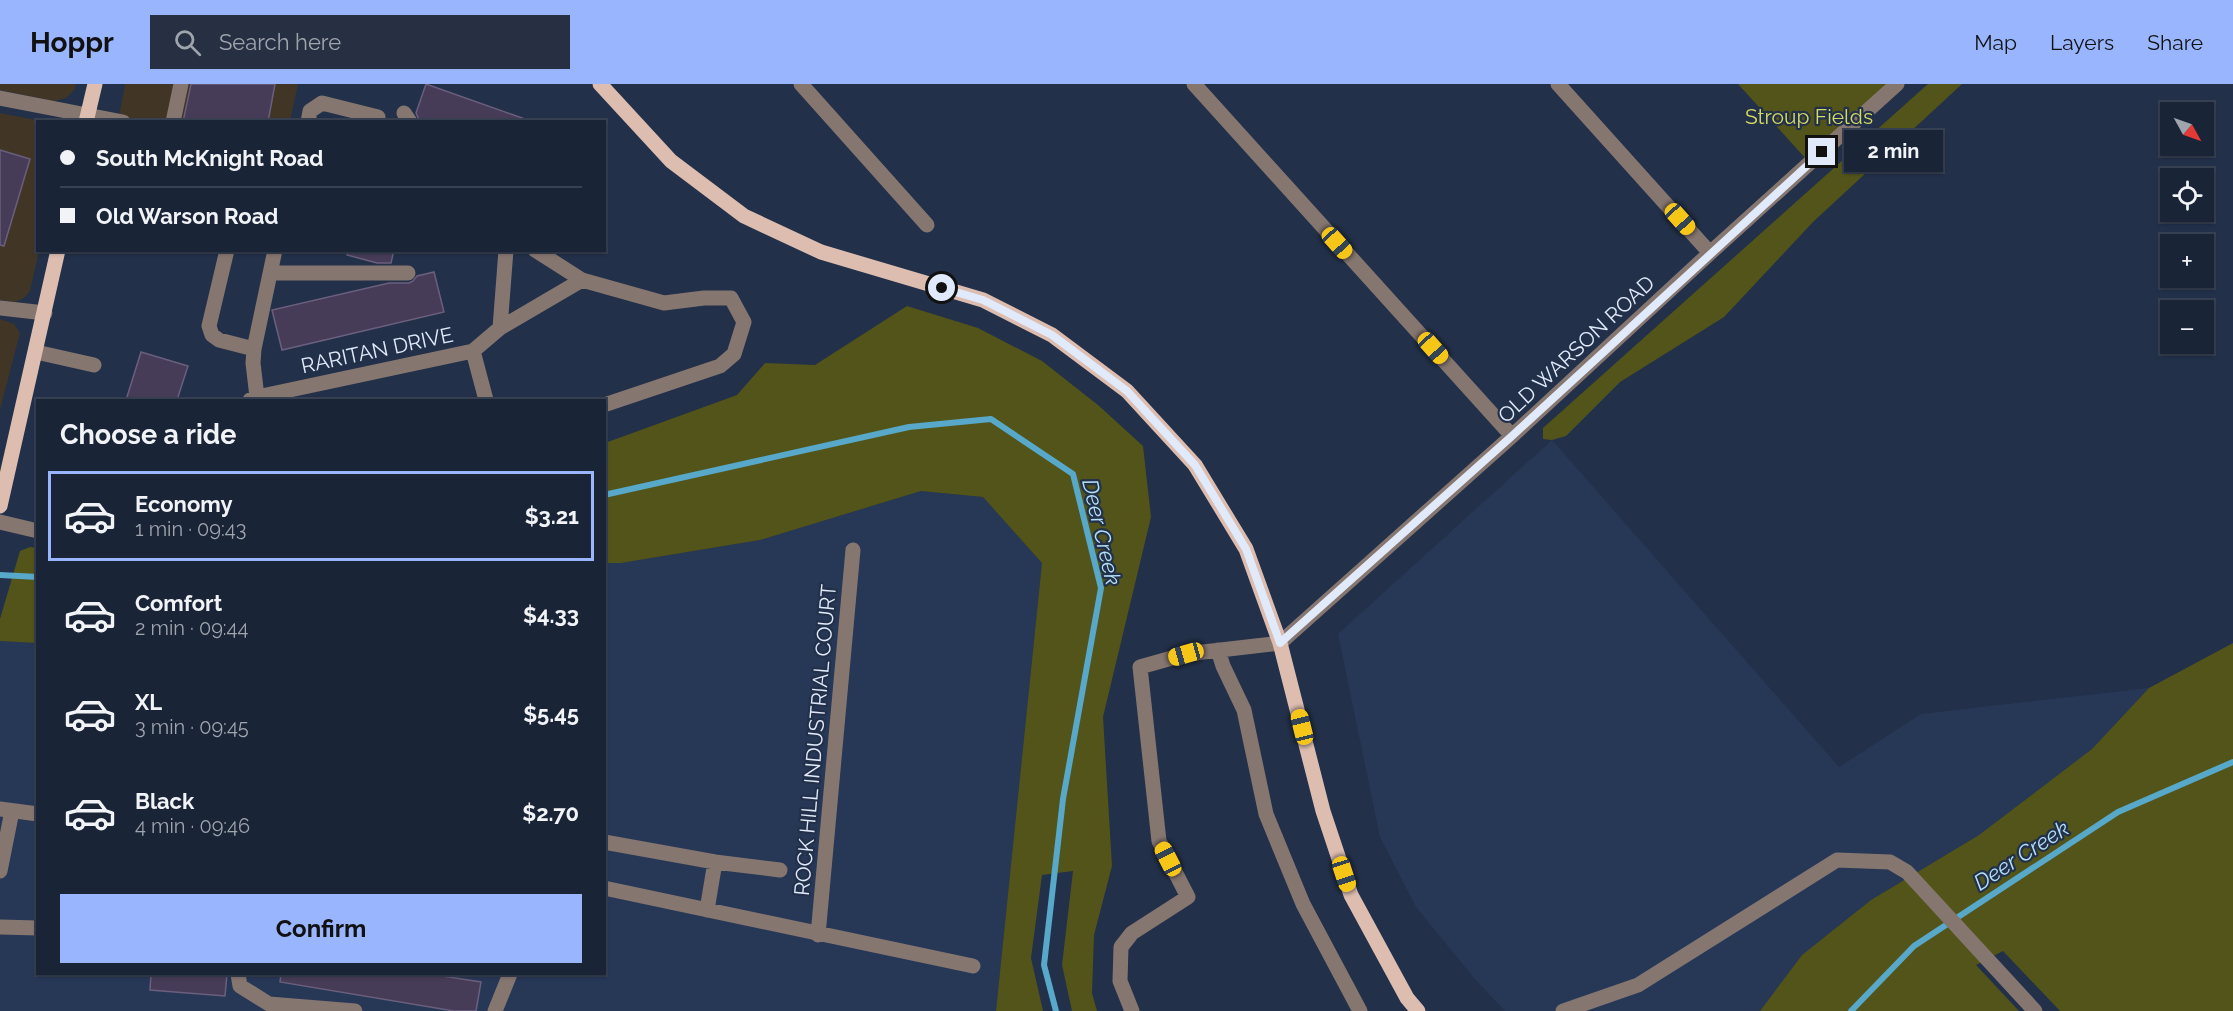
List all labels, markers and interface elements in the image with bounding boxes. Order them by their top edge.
search box [150,15,570,69]
text: Hoppr [30,26,114,59]
icon: search [171,26,204,59]
text: Search here [219,29,341,55]
text: Map [1974,30,2017,55]
text: Layers [2050,30,2114,55]
text: Share [2147,30,2203,55]
north arrow [2160,102,2214,156]
map controls [2160,102,2214,354]
park label: Stroup Fields [1745,104,1873,129]
callout: 2 min [1843,131,1942,173]
route end [1808,138,1835,165]
text: 2 min [1868,139,1919,163]
text: South McKnight Road [96,145,324,171]
button: locate [2160,168,2214,222]
car [1661,200,1699,238]
text: Old Warson Road [96,203,279,229]
car [1318,224,1356,262]
button: + [2160,234,2214,288]
street label: OLD WARSON ROAD [1493,270,1659,428]
route start [928,274,955,301]
button: − [2160,300,2214,354]
street label: RARITAN DRIVE [299,322,455,378]
car [1414,329,1452,367]
text: Choose a ride [60,419,236,450]
water label: Deer Creek [1077,476,1127,588]
icon: car [63,489,117,543]
text: Economy [135,491,233,517]
text: $3.21 [525,503,579,529]
text: 1 min · 09:43 [135,517,246,541]
street label: ROCK HILL INDUSTRIAL COURT [789,583,841,897]
icon: car [63,588,117,642]
text: Comfort [135,590,222,616]
text: $4.33 [523,602,579,628]
text: 2 min · 09:44 [135,616,248,640]
car [1166,640,1206,668]
icon: car [63,687,117,741]
text: XL [135,689,162,715]
text: $5.45 [523,701,579,727]
car [1289,707,1315,747]
text: 3 min · 09:45 [135,715,249,739]
icon: car [63,786,117,840]
text: Black [135,788,194,814]
text: $2.70 [522,800,579,826]
text: 4 min · 09:46 [135,814,250,838]
water label: Deer Creek [1969,814,2074,895]
car [1152,839,1184,879]
car [1330,854,1358,894]
button: Confirm [60,894,582,963]

